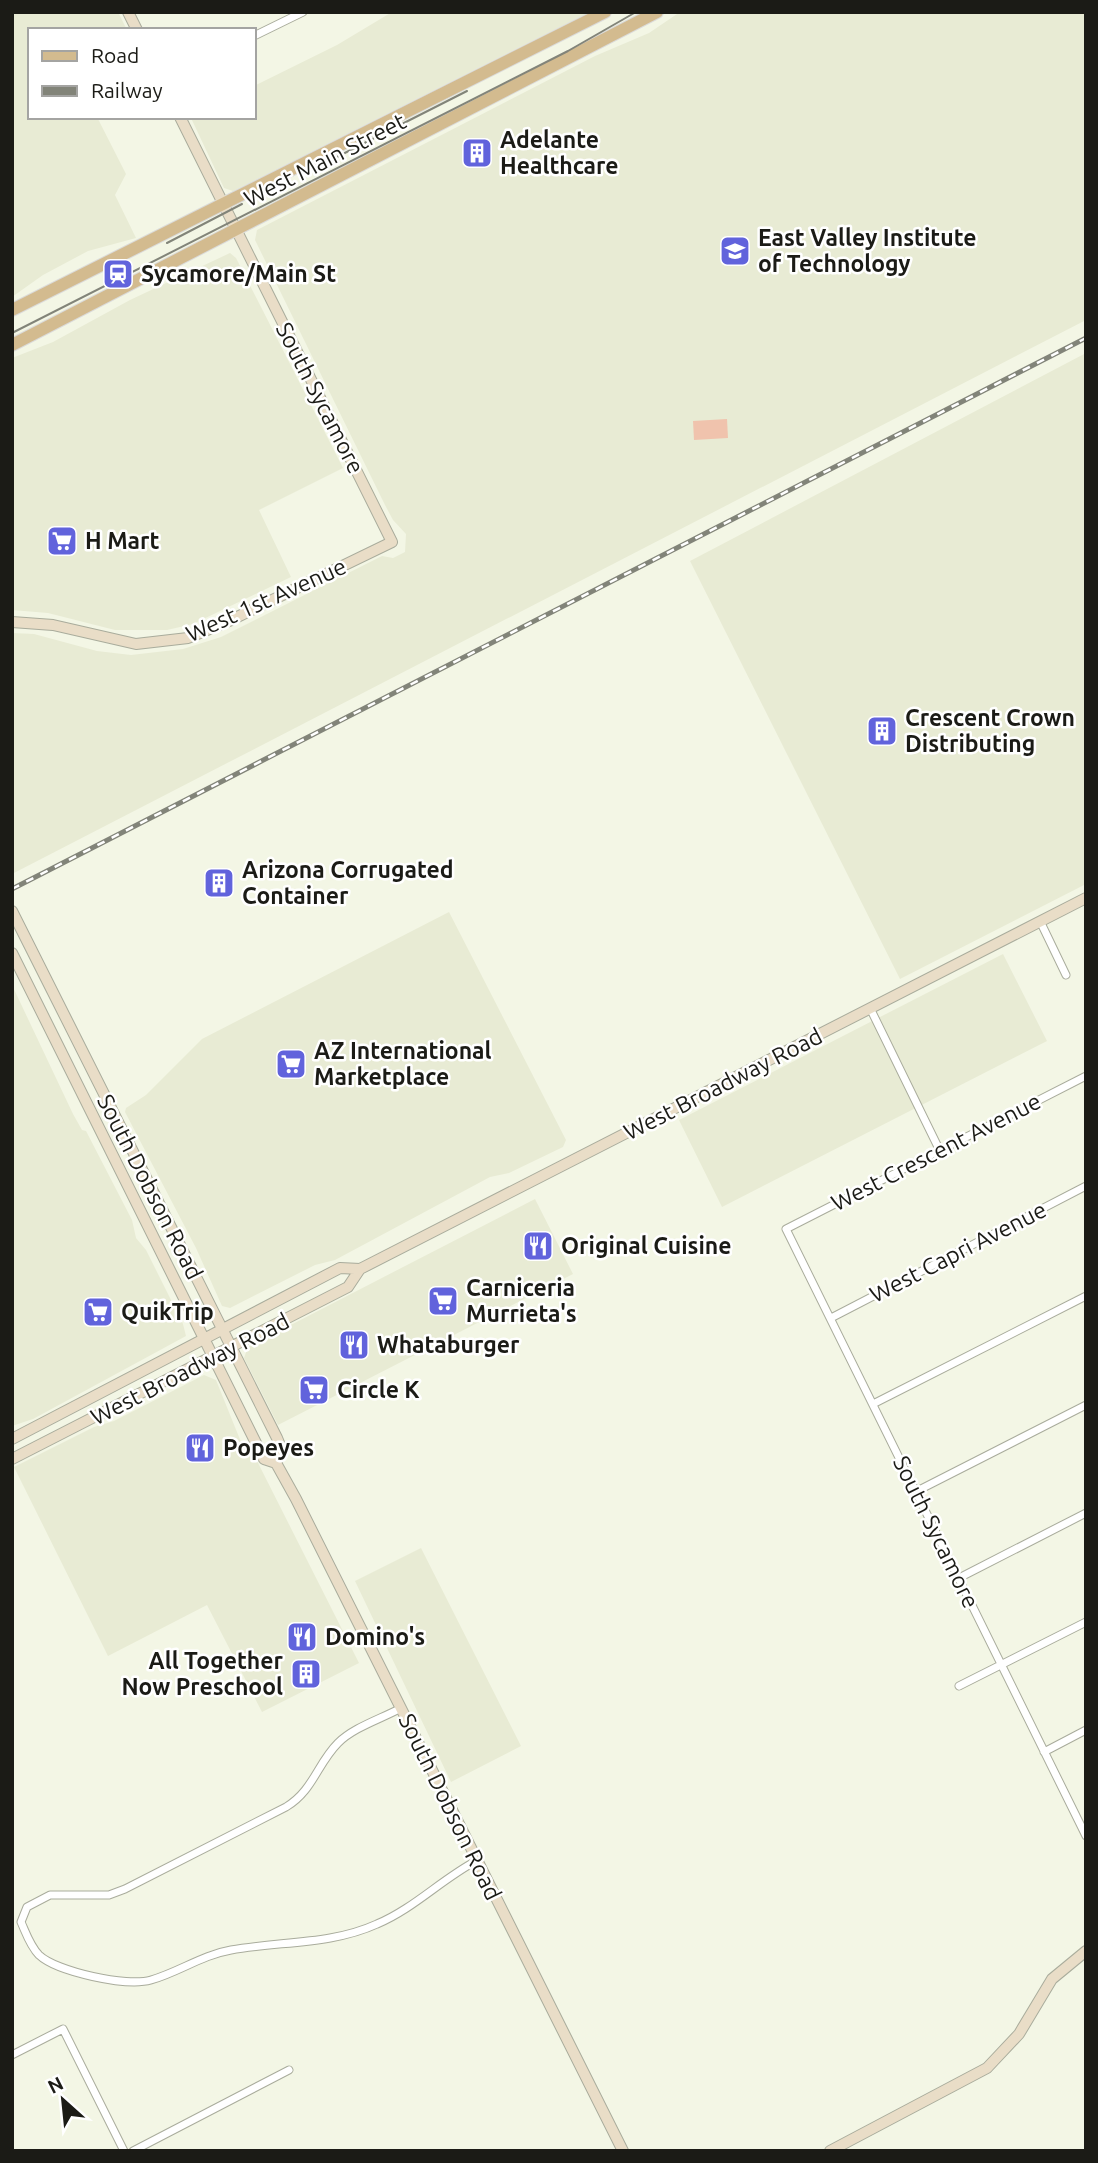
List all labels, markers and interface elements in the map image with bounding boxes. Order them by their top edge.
legend [28,28,256,119]
text: Road [91,43,139,67]
text: Railway [91,78,163,102]
street label: West Main Street [240,108,410,211]
place label: Adelante Healthcare [500,127,619,178]
building icon: Adelante Healthcare [460,136,494,170]
place label: East Valley Institute of Technology [758,225,977,276]
school or university icon: East Valley Institute of Technology [718,234,752,268]
station icon: Sycamore/Main St [101,257,135,291]
place label: Sycamore/Main St [141,261,336,286]
street label: South Sycamore [272,318,369,477]
supermarket icon: H Mart [45,524,79,558]
place label: H Mart [85,528,160,553]
street label: West 1st Avenue [182,553,350,646]
place label: Crescent Crown Distributing [905,705,1075,756]
building icon: Crescent Crown Distributing [865,714,899,748]
place label: Arizona Corrugated Container [242,857,454,908]
building icon: Arizona Corrugated Container [202,866,236,900]
street label: West Broadway Road [620,1023,826,1144]
place label: AZ International Marketplace [314,1038,492,1089]
supermarket icon: AZ International Marketplace [274,1047,308,1081]
street label: West Crescent Avenue [827,1088,1045,1215]
street label: South Dobson Road [93,1090,208,1283]
street label: West Capri Avenue [866,1196,1050,1307]
restaurant icon: Original Cuisine [521,1229,555,1263]
place label: Original Cuisine [561,1233,731,1258]
place label: Carniceria Murrieta's [466,1275,577,1326]
supermarket icon: Carniceria Murrieta's [426,1284,460,1318]
supermarket icon: QuikTrip [81,1295,115,1329]
place label: QuikTrip [121,1299,214,1324]
street label: West Broadway Road [87,1308,293,1429]
restaurant icon: Whataburger [337,1328,371,1362]
place label: Whataburger [377,1332,520,1357]
supermarket icon: Circle K [297,1373,331,1407]
place label: Circle K [337,1377,420,1402]
restaurant icon: Popeyes [183,1431,217,1465]
place label: Popeyes [223,1435,314,1460]
street label: South Sycamore [889,1452,984,1612]
restaurant icon: Domino's [285,1620,319,1654]
place label: Domino's [325,1624,425,1649]
place label: All Together Now Preschool [121,1648,284,1699]
building icon: All Together Now Preschool [289,1657,323,1691]
street label: South Dobson Road [394,1710,506,1904]
north arrow [28,2065,98,2135]
text: N [44,2072,67,2098]

